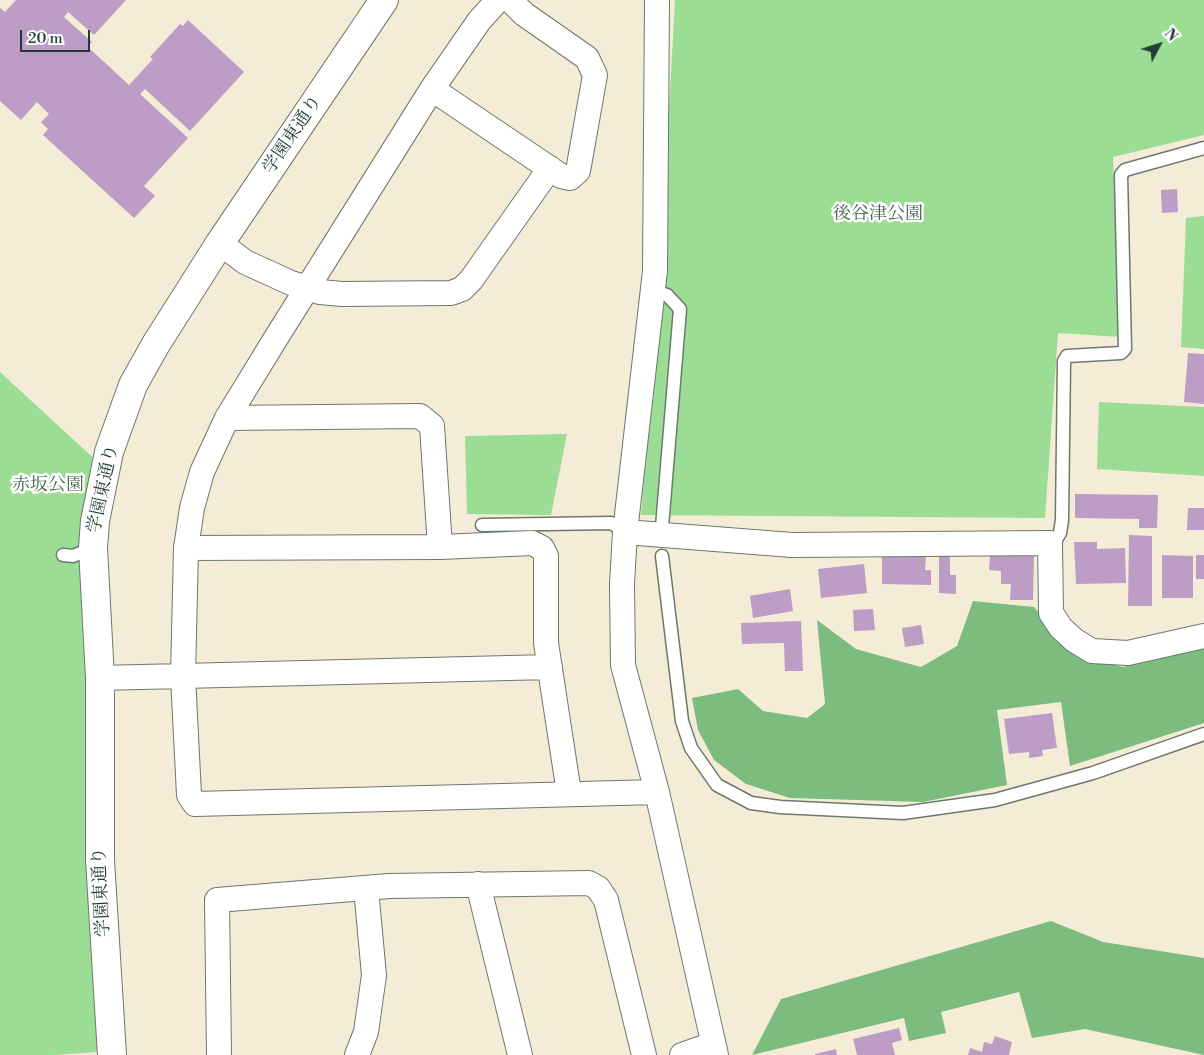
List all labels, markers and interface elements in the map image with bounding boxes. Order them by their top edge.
scale bar [22,20,92,52]
north arrow [1134,20,1184,70]
text: N [1160,25,1181,45]
text: 20 m [28,29,63,48]
street label: 学園東通り [259,92,327,178]
park label: 後谷津公園 [833,204,923,226]
street label: 学園東通り [84,443,124,535]
park label: 赤坂公園 [12,475,84,497]
street label: 学園東通り [89,846,115,938]

